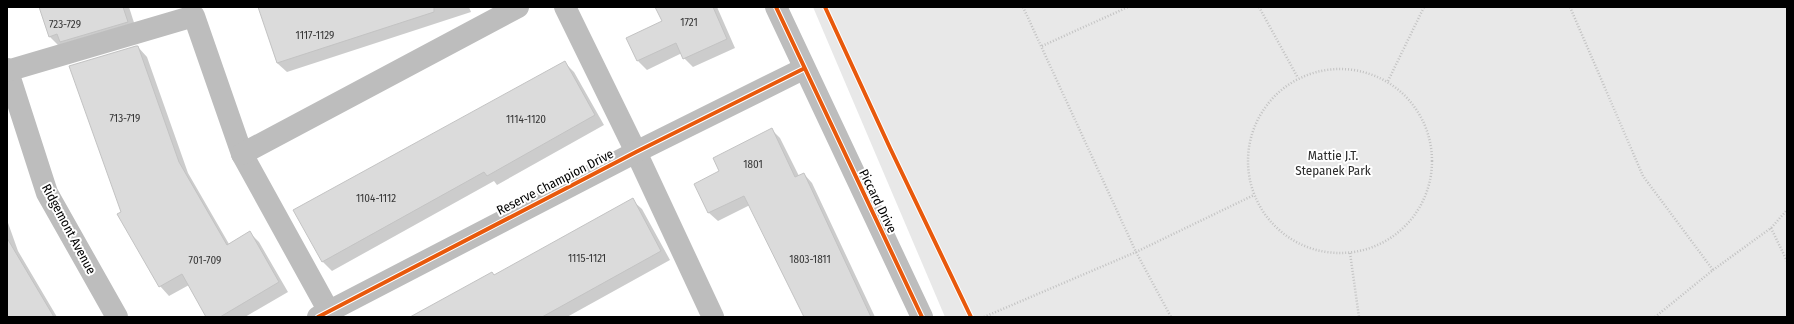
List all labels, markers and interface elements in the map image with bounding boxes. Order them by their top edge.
house number: 1721 [680,16,698,29]
house number: 723-729 [49,18,81,31]
house number: 1117-1129 [296,29,334,42]
house number: 713-719 [110,112,140,125]
house number: 1114-1120 [506,113,546,126]
street label: Reserve Champion Drive [494,146,616,218]
park label: Mattie J.T. Stepanek Park [1295,148,1372,178]
house number: 1801 [743,158,763,171]
street label: Piccard Drive [856,167,900,235]
street label: Ridgemont Avenue [39,181,99,277]
house number: 1104-1112 [356,192,396,205]
house number: 1115-1121 [568,252,606,265]
house number: 1803-1811 [789,253,831,266]
house number: 701-709 [189,254,221,267]

